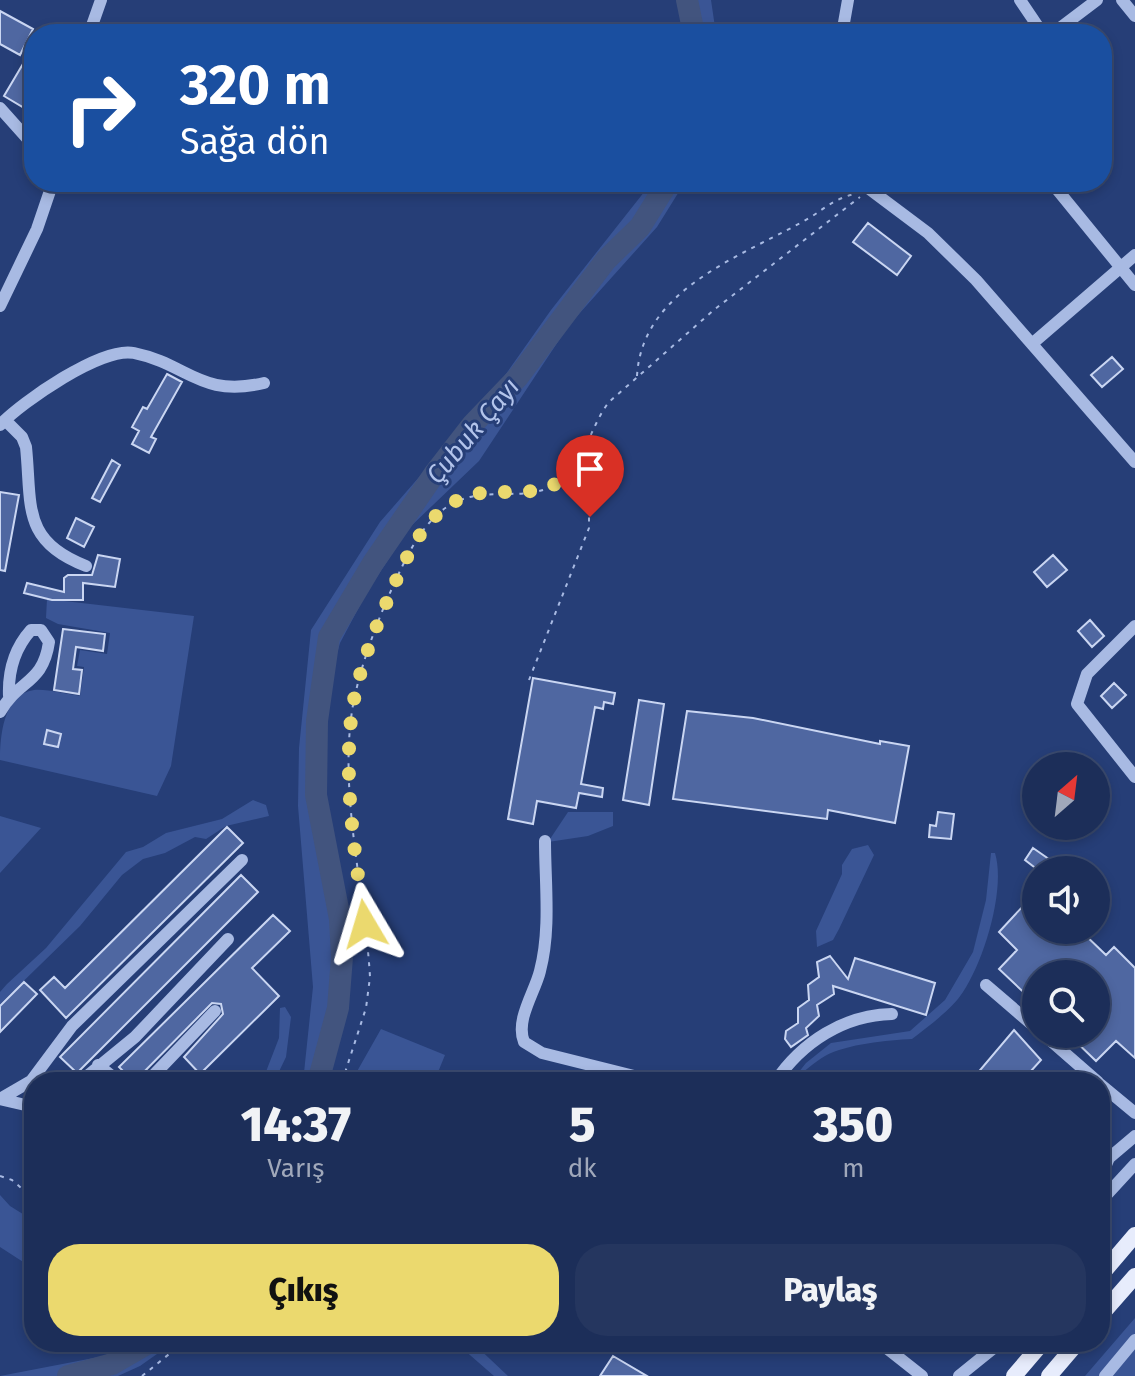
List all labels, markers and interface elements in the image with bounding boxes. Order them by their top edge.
text: 320 m [180,52,331,119]
icon: right [48,56,152,160]
text: Sağa dön [180,120,330,164]
water label: Çubuk Çayı [420,372,526,490]
pin [556,435,624,517]
icon: arrive [568,447,612,491]
north arrow [1022,752,1110,840]
map controls [1022,752,1110,1048]
button: sound [1022,856,1110,944]
position arrow [323,882,407,966]
button: search [1022,960,1110,1048]
text: 14:37 [241,1096,351,1154]
text: 5 [569,1096,595,1154]
text: 350 [813,1096,893,1154]
text: Varış [267,1153,324,1184]
text: dk [568,1153,597,1184]
text: m [842,1153,864,1184]
button: Çıkış [48,1244,559,1336]
button: Paylaş [575,1244,1086,1336]

